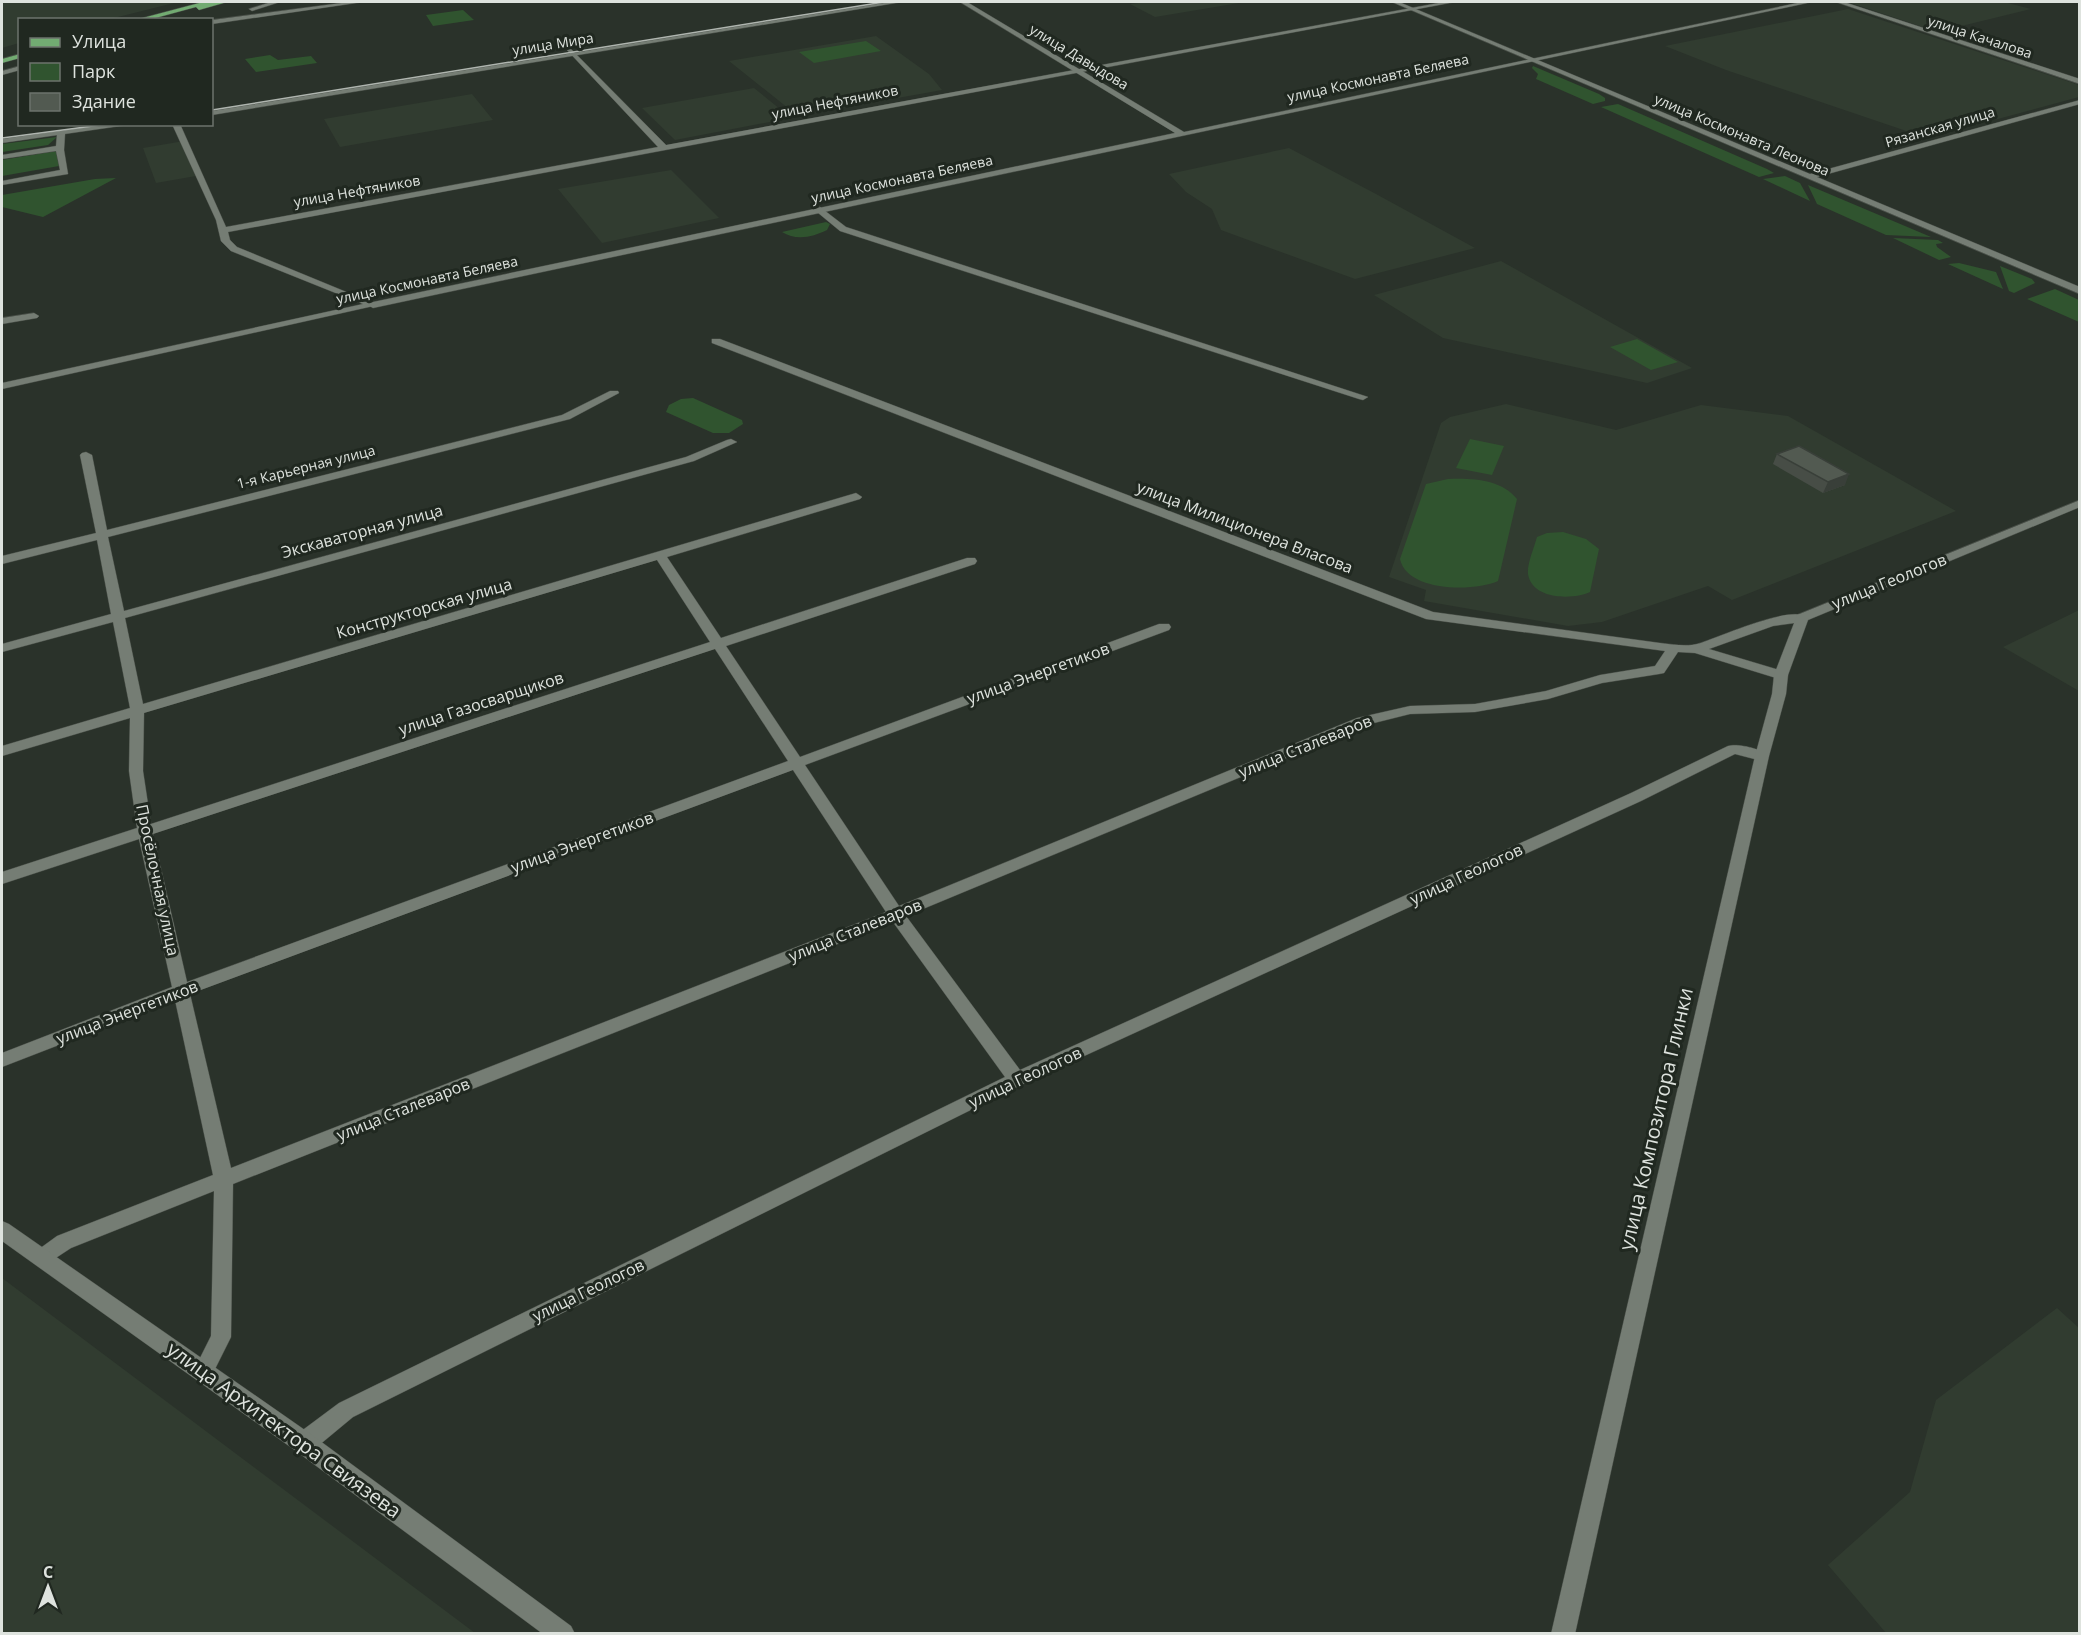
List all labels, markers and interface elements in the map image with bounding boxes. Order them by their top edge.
street label: улица Качалова [1925,11,2035,62]
legend [18,18,213,126]
street label: улица Давыдова [1026,19,1132,94]
street label: улица Мира [511,28,595,59]
text: Улица [72,29,126,53]
street label: улица Космонавта Беляева [1285,49,1470,106]
text: Парк [72,59,116,83]
street label: улица Нефтяников [770,80,900,123]
text: Здание [72,89,136,113]
street label: улица Космонавта Леонова [1652,89,1833,180]
street label: Рязанская улица [1883,102,1997,151]
street label: улица Космонавта Беляева [809,150,994,207]
street label: улица Нефтяников [292,170,422,211]
street label: улица Космонавта Беляева [334,251,519,308]
street label: 1-я Карьерная улица [235,440,377,493]
street label: улица Милиционера Власова [1134,476,1356,578]
street label: Экскаваторная улица [279,499,445,563]
street label: улица Геологов [1828,548,1950,614]
street label: Конструкторская улица [334,572,514,644]
street label: улица Энергетиков [964,637,1112,709]
street label: улица Газосварщиков [396,666,566,740]
street label: улица Сталеваров [1235,709,1375,783]
street label: Просёлочная улица [131,802,185,958]
street label: улица Энергетиков [508,806,656,878]
street label: улица Геологов [1406,838,1526,910]
street label: улица Сталеваров [785,893,925,967]
street label: улица Энергетиков [53,975,201,1049]
street label: улица Композитора Глинки [1612,985,1699,1253]
street label: улица Геологов [965,1041,1085,1113]
street label: улица Сталеваров [333,1072,473,1146]
street label: улица Геологов [528,1253,648,1327]
street label: улица Архитектора Свиязева [162,1335,407,1524]
north arrow [18,1557,78,1617]
text: С [43,1561,53,1583]

